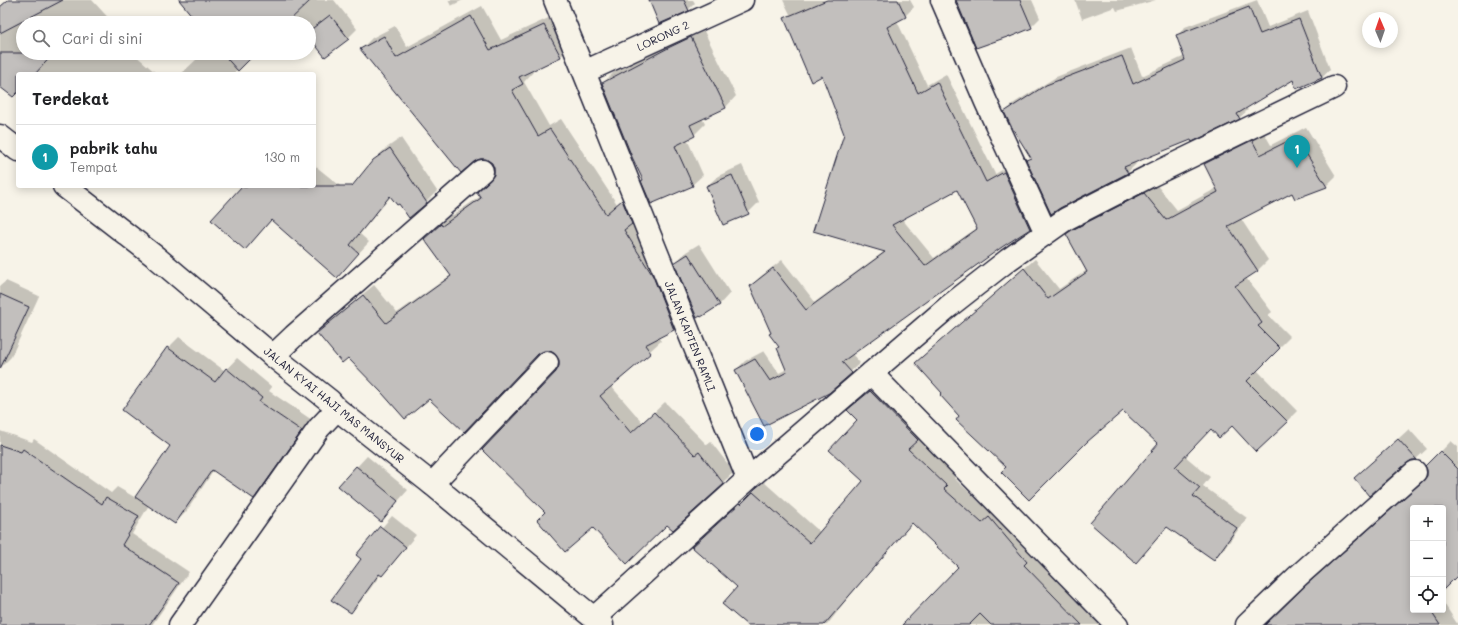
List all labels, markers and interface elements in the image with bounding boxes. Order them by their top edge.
north arrow [1362,12,1398,48]
search box [16,16,316,60]
street label: LORONG 2 [634,17,691,54]
icon: search [30,27,52,49]
text: Cari di sini [62,28,143,48]
text: Terdekat [32,87,109,109]
pin: 1 [1284,135,1310,168]
text: pabrik tahu [70,138,158,158]
text: 1 [42,148,48,165]
text: 130 m [264,148,300,165]
text: Tempat [70,158,118,175]
street label: JALAN KAPTEN RAMLI [661,278,720,393]
street label: JALAN KYAI HAJI MAS MANSYUR [261,343,408,466]
your location [747,424,767,444]
map controls [1410,505,1446,613]
button: + [1410,505,1446,541]
button: − [1410,541,1446,577]
button: locate [1410,577,1446,613]

